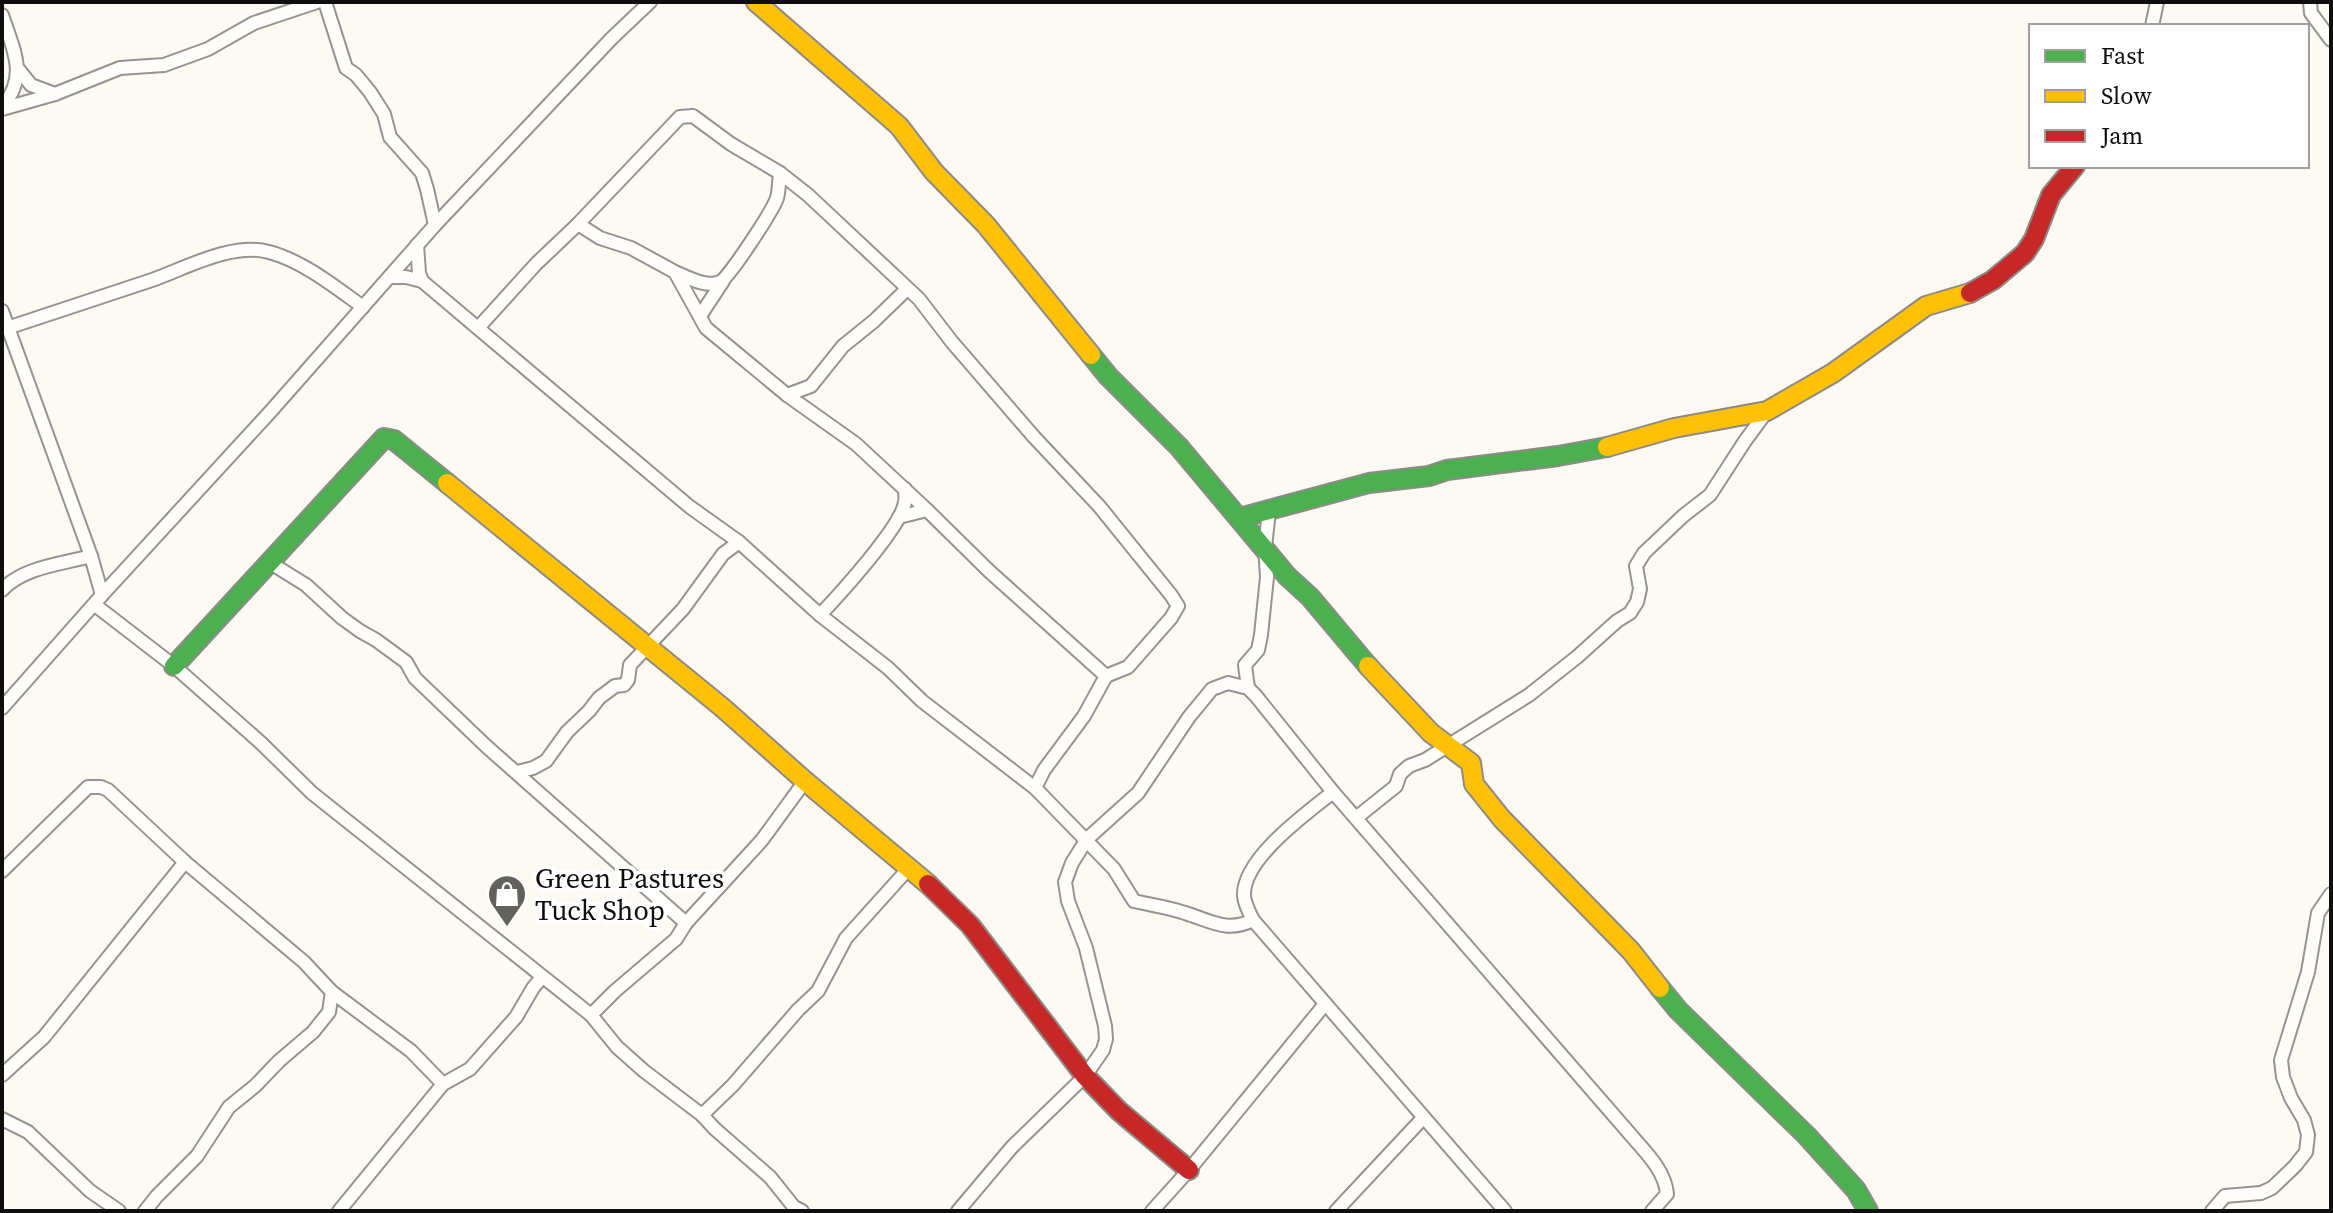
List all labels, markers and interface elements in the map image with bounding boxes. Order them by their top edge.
legend [2029,24,2309,168]
text: Fast [2101,39,2145,72]
text: Slow [2101,79,2152,112]
text: Jam [2100,119,2143,152]
place label: Green Pastures Tuck Shop [535,859,724,929]
shop icon: Green Pastures Tuck Shop [486,873,528,928]

